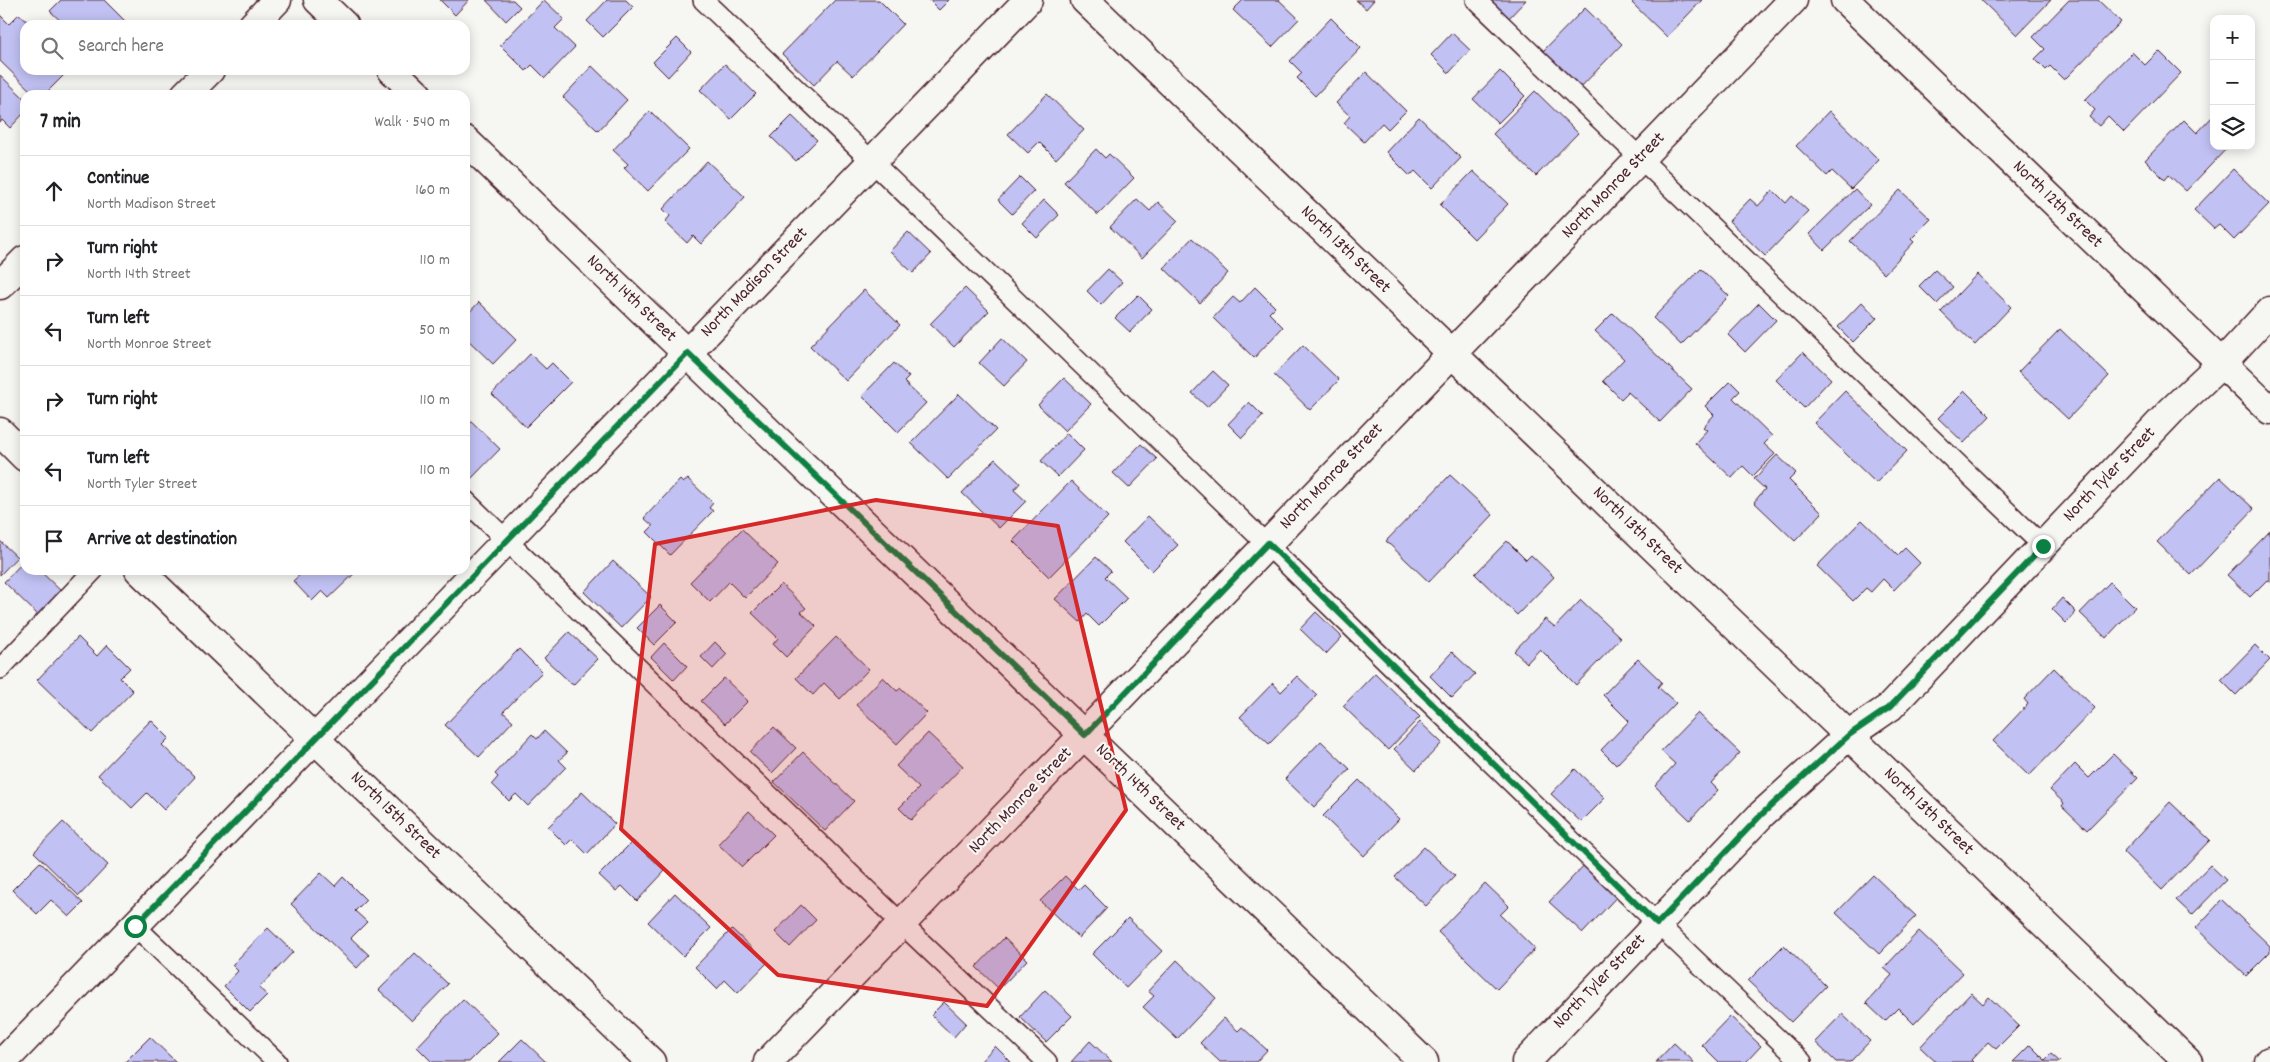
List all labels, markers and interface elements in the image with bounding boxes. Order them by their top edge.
map controls [2210,15,2255,150]
button: + [2210,15,2255,60]
search box [20,20,470,75]
icon: search [38,34,66,62]
text: Search here [78,34,164,61]
button: − [2210,60,2255,105]
button: layers [2210,105,2255,150]
text: 7 min [40,108,81,138]
text: Walk · 540 m [375,111,450,134]
street label: North Monroe Street [1556,127,1672,245]
street label: North 12th Street [2006,155,2108,255]
text: Continue [87,166,149,193]
icon: ahead [40,177,68,205]
text: 160 m [415,179,450,202]
text: North Madison Street [87,193,216,216]
street label: North 13th Street [1294,200,1396,300]
street label: North Madison Street [696,222,815,344]
text: Turn right [87,236,158,263]
icon: right [40,247,68,275]
text: 110 m [420,249,450,272]
street label: North 14th Street [580,249,682,349]
text: North 14th Street [87,263,191,286]
text: Turn left [87,306,150,333]
icon: left [40,317,68,345]
text: 50 m [419,319,450,342]
text: North Monroe Street [87,333,211,356]
icon: right [40,387,68,415]
text: Turn right [87,387,158,414]
text: 110 m [420,389,450,412]
street label: North Monroe Street [1274,418,1390,536]
street label: North Tyler Street [2058,422,2162,528]
text: Turn left [87,446,150,473]
icon: left [40,457,68,485]
text: 110 m [420,459,450,482]
text: North Tyler Street [87,473,197,496]
street label: North 13th Street [1586,481,1688,581]
icon: arrive [40,527,68,555]
text: Arrive at destination [87,527,237,554]
route end [2032,535,2055,558]
street label: North 14th Street [1089,738,1191,838]
street label: North Monroe Street [963,742,1079,860]
street label: North 13th Street [1877,762,1979,862]
street label: North 15th Street [344,766,446,866]
route start [124,915,147,938]
street label: North Tyler Street [1548,929,1652,1035]

